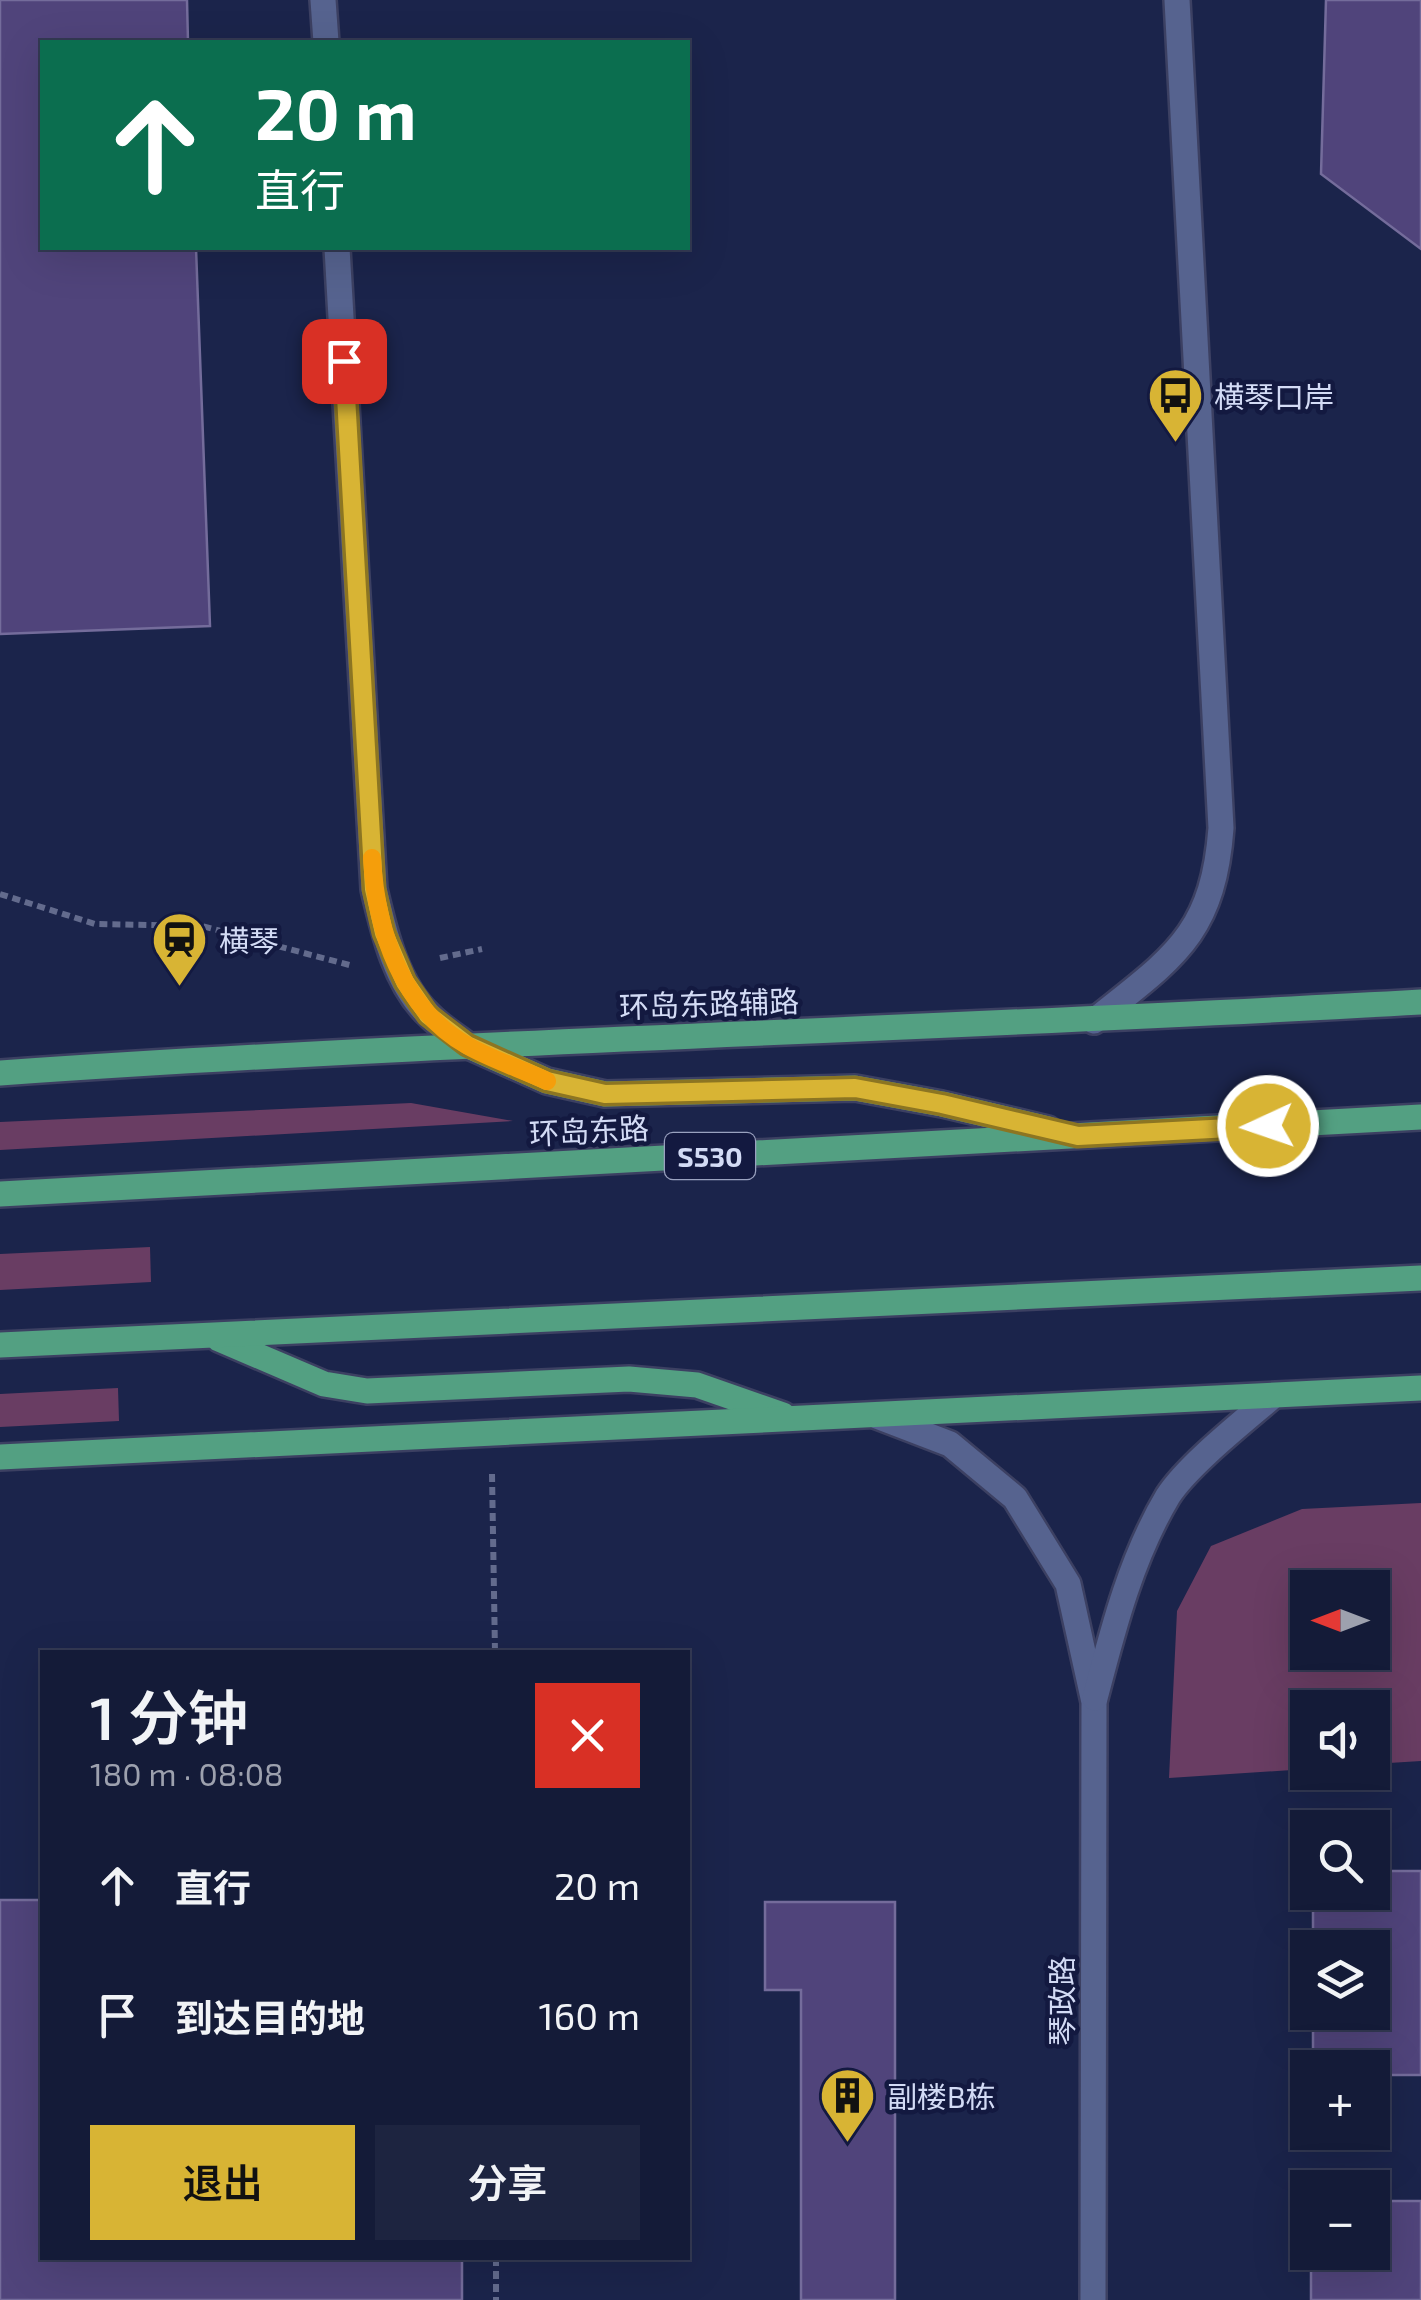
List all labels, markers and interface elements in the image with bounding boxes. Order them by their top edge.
text: 20 m [255,70,417,154]
icon: ahead [90,80,220,210]
text: 直行 [255,162,345,216]
pin [302,319,387,404]
icon: arrive [317,334,372,389]
bus stop icon: 横琴口岸 [1145,366,1205,445]
place label: 横琴口岸 [1214,378,1334,414]
station icon: 横琴 [150,910,210,989]
place label: 横琴 [219,922,279,958]
street label: 环岛东路辅路 [618,982,800,1024]
position arrow [1216,1074,1320,1178]
street label: 环岛东路 [528,1109,650,1151]
road number: S530 [665,1133,755,1179]
north arrow [1290,1570,1390,1670]
map controls [1290,1570,1390,2270]
text: 1 分钟 [90,1680,248,1752]
button: close [535,1683,640,1788]
button: sound [1290,1690,1390,1790]
text: 180 m · 08:08 [90,1754,283,1792]
button: search [1290,1810,1390,1910]
icon: ahead [90,1858,145,1913]
text: 20 m [554,1862,640,1908]
text: 直行 [175,1864,251,1910]
button: layers [1290,1930,1390,2030]
street label: 琴政路 [1043,1956,1079,2046]
icon: arrive [90,1988,145,2043]
text: 160 m [538,1992,640,2038]
text: 到达目的地 [175,1994,365,2040]
button: + [1290,2050,1390,2150]
building icon: 副楼B栋 [818,2066,878,2145]
place label: 副楼B栋 [887,2078,996,2114]
button: 退出 [90,2125,355,2240]
button: 分享 [375,2125,640,2240]
button: − [1290,2170,1390,2270]

